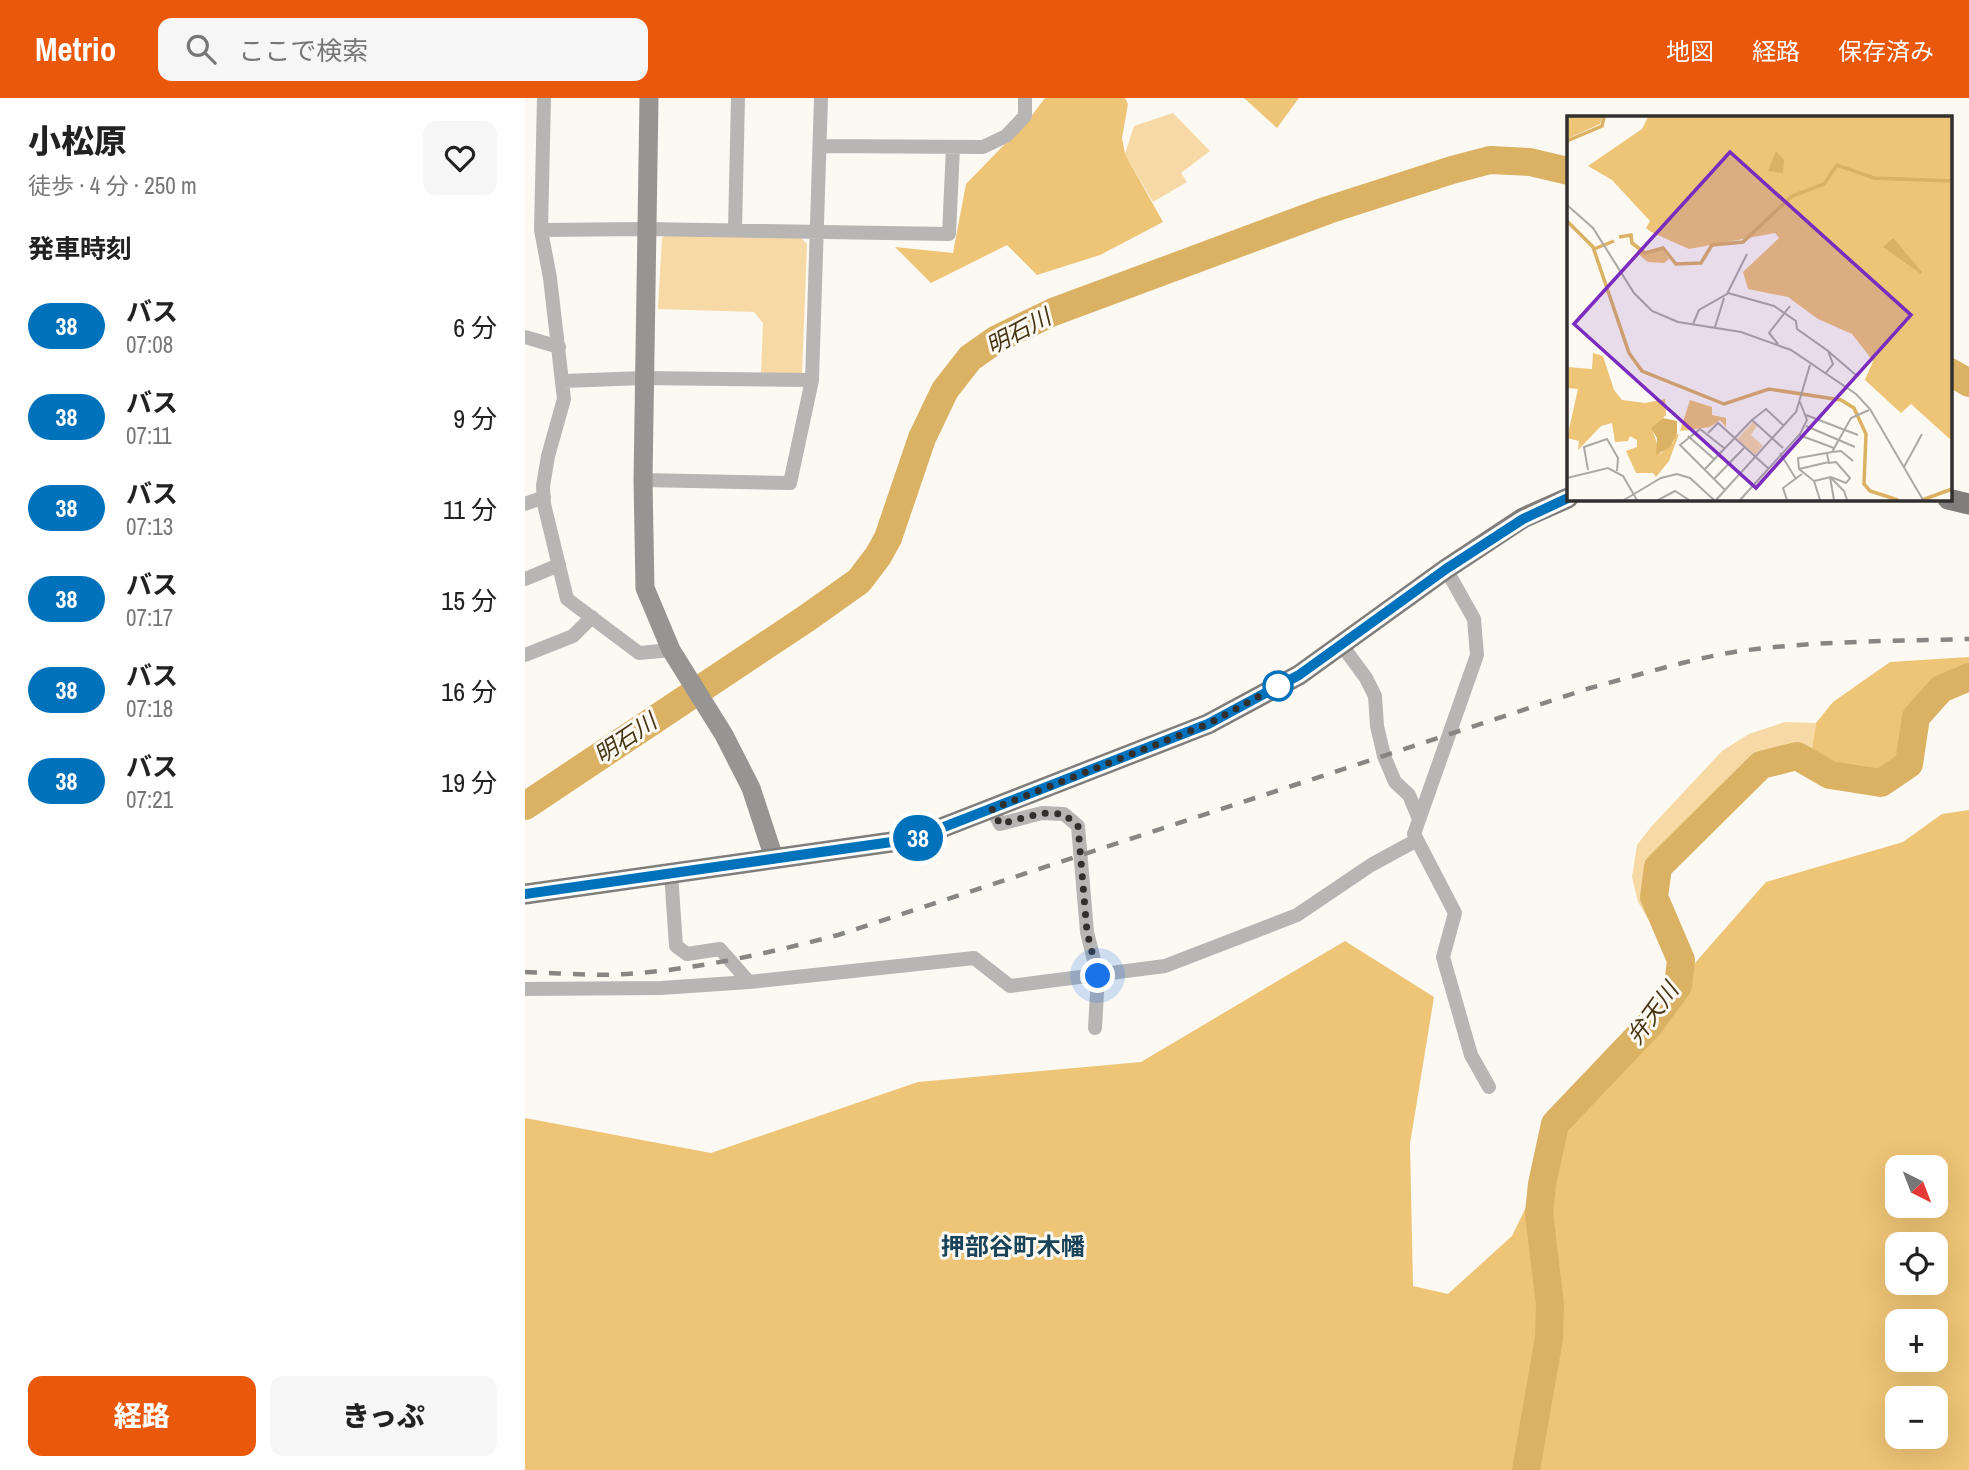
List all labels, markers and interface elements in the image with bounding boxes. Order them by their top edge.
search box [158,18,648,81]
text: Metrio [35,27,116,71]
icon: search [182,30,220,68]
text: ここで検索 [238,33,368,68]
text: 地図 [1666,35,1714,67]
text: 経路 [1752,35,1800,67]
text: 保存済み [1838,35,1934,67]
inset map [1567,116,1951,500]
text: 小松原 [28,119,127,163]
button: heart [423,121,497,195]
text: 徒歩 · 4 分 · 250 m [28,170,197,201]
text: 発車時刻 [28,231,132,266]
text: バス [126,294,178,329]
water label: 明石川 [980,300,1058,361]
text: 38 [56,310,77,342]
text: 6 分 [453,310,497,345]
text: 07:08 [126,329,173,360]
text: バス [126,385,178,420]
text: 38 [56,401,77,433]
text: 9 分 [453,401,497,436]
text: 07:11 [126,420,172,451]
text: バス [126,476,178,511]
text: 38 [56,492,77,524]
text: 11 分 [443,492,497,527]
text: 07:13 [126,511,173,542]
text: バス [126,567,178,602]
text: 38 [56,583,77,615]
text: 15 分 [441,583,497,618]
text: 07:17 [126,602,173,633]
text: バス [126,658,178,693]
unlabelled marker [1263,671,1293,701]
text: 38 [56,674,77,706]
text: 16 分 [441,674,497,709]
text: 07:18 [126,693,173,724]
water label: 明石川 [588,704,665,770]
text: バス [126,749,178,784]
text: 38 [56,765,77,797]
text: 19 分 [441,765,497,800]
text: 07:21 [126,784,173,815]
line badge: 38 [887,815,949,861]
text: 38 [907,822,929,854]
your location [1080,958,1115,993]
water label: 弁天川 [1619,974,1687,1050]
north arrow [1885,1155,1948,1218]
map controls [1885,1155,1948,1449]
district label: 押部谷町木幡 [941,1230,1085,1262]
button: locate [1885,1232,1948,1295]
button: + [1885,1309,1948,1372]
button: 経路 [28,1376,256,1456]
button: きっぷ [270,1376,497,1456]
button: − [1885,1386,1948,1449]

